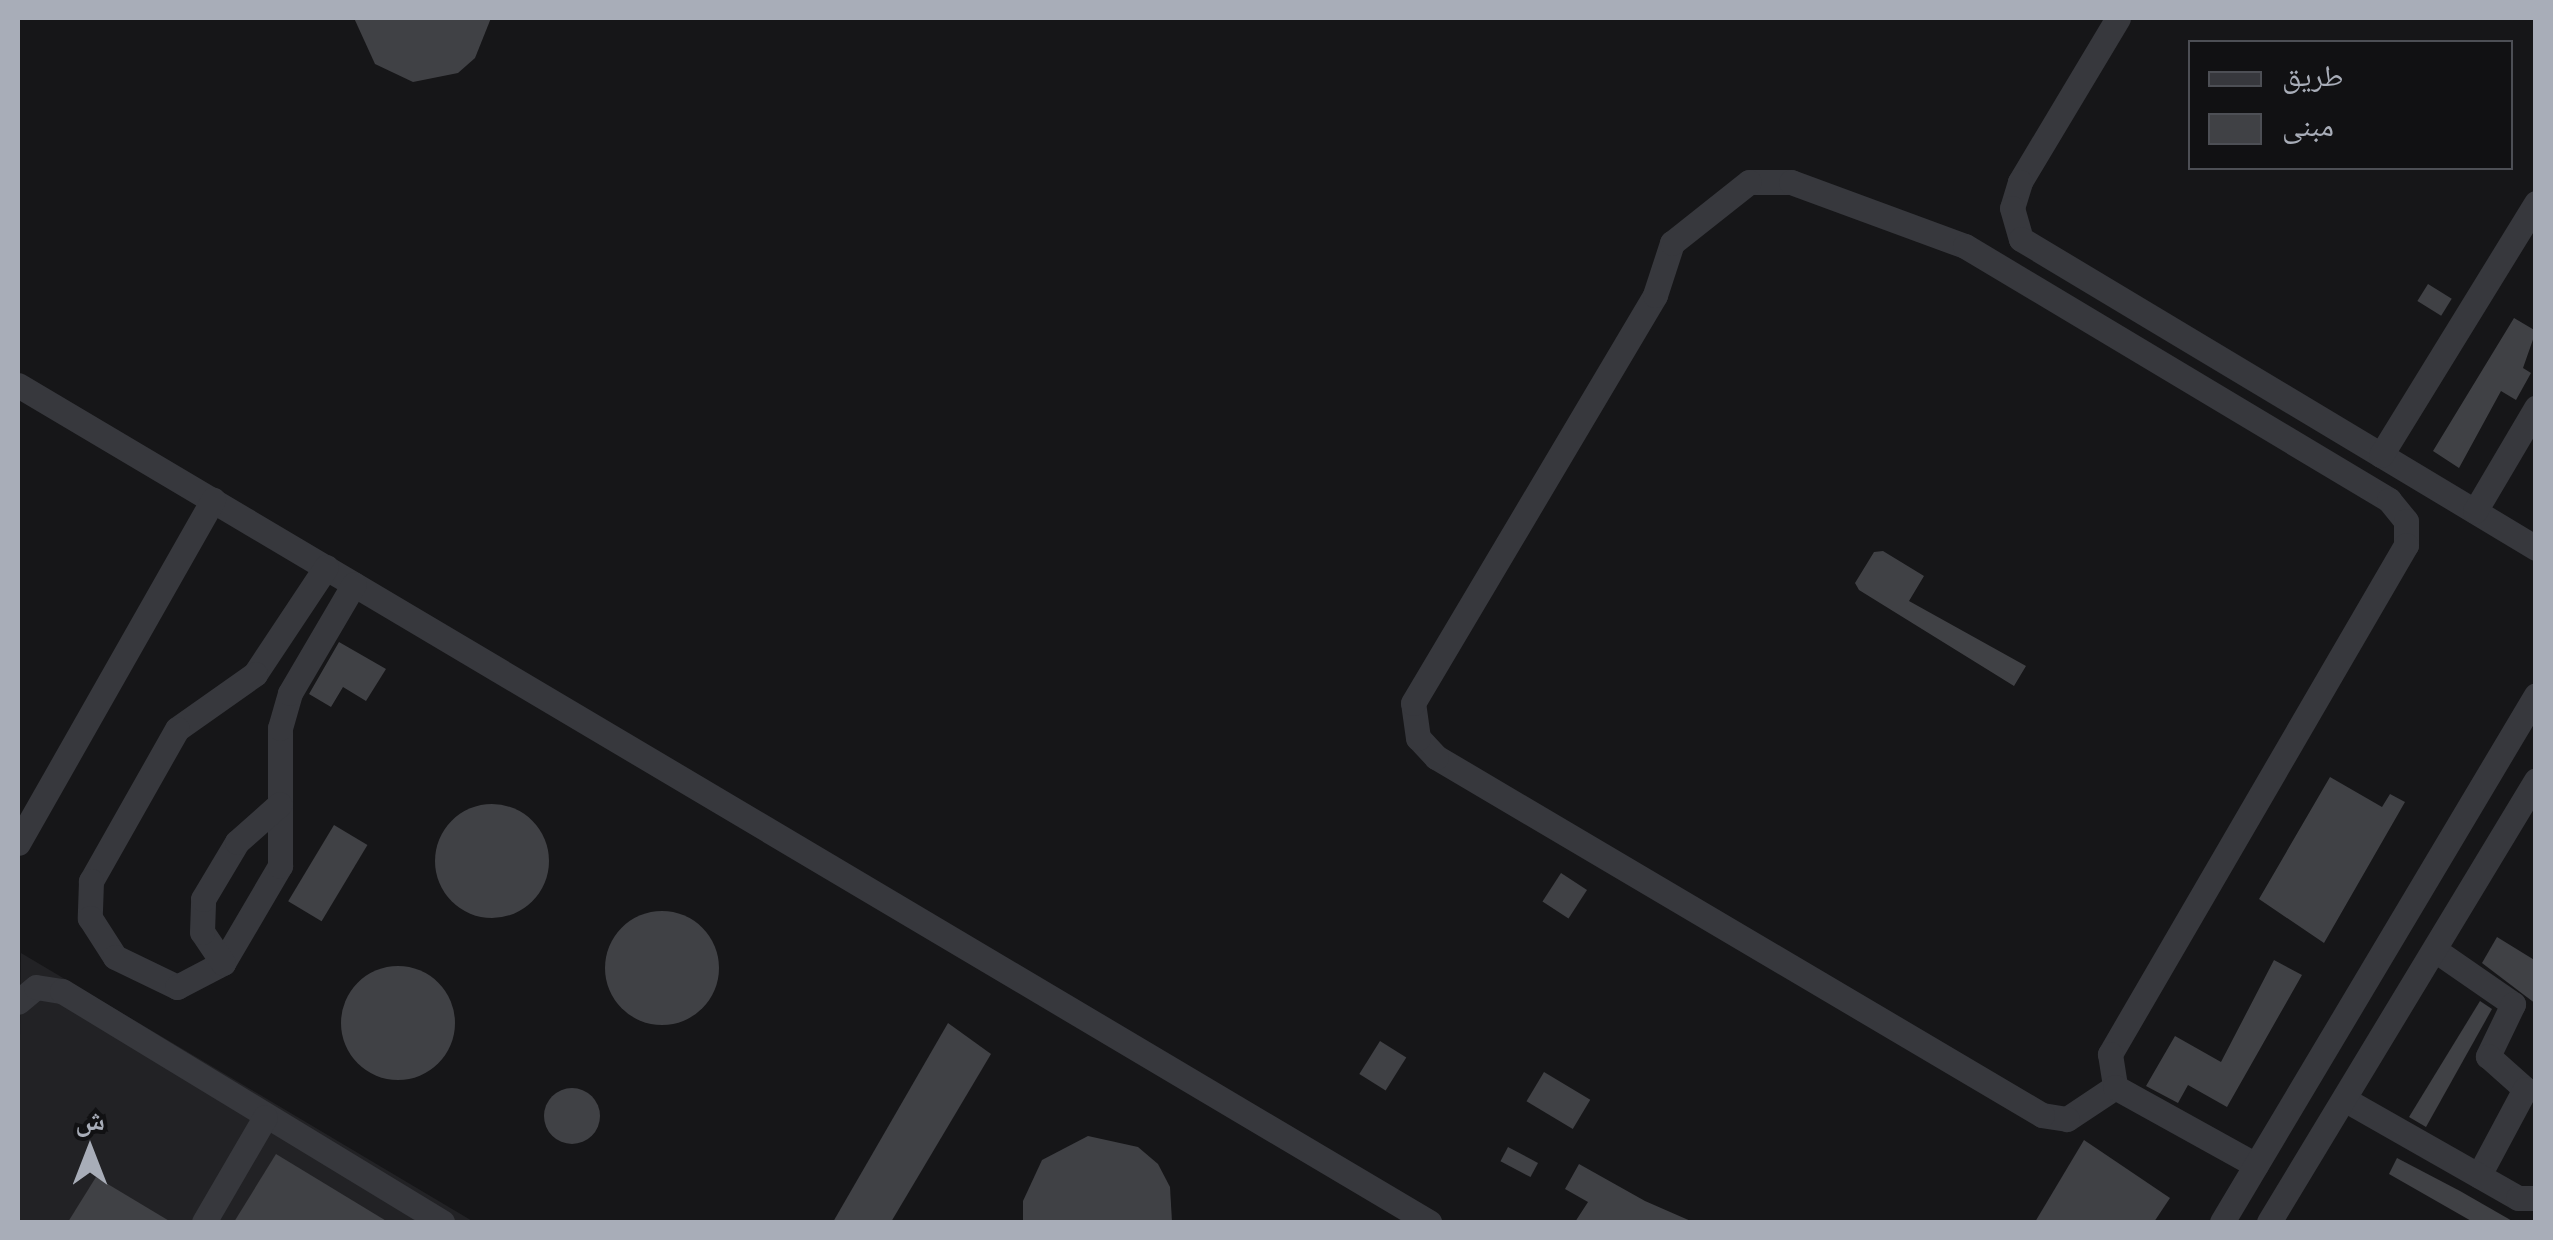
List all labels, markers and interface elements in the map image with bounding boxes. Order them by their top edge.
legend [2188,40,2513,170]
text: طريق [2282,55,2343,94]
text: مبنى [2282,105,2334,144]
north arrow [40,1100,140,1200]
text: ش [75,1101,105,1138]

